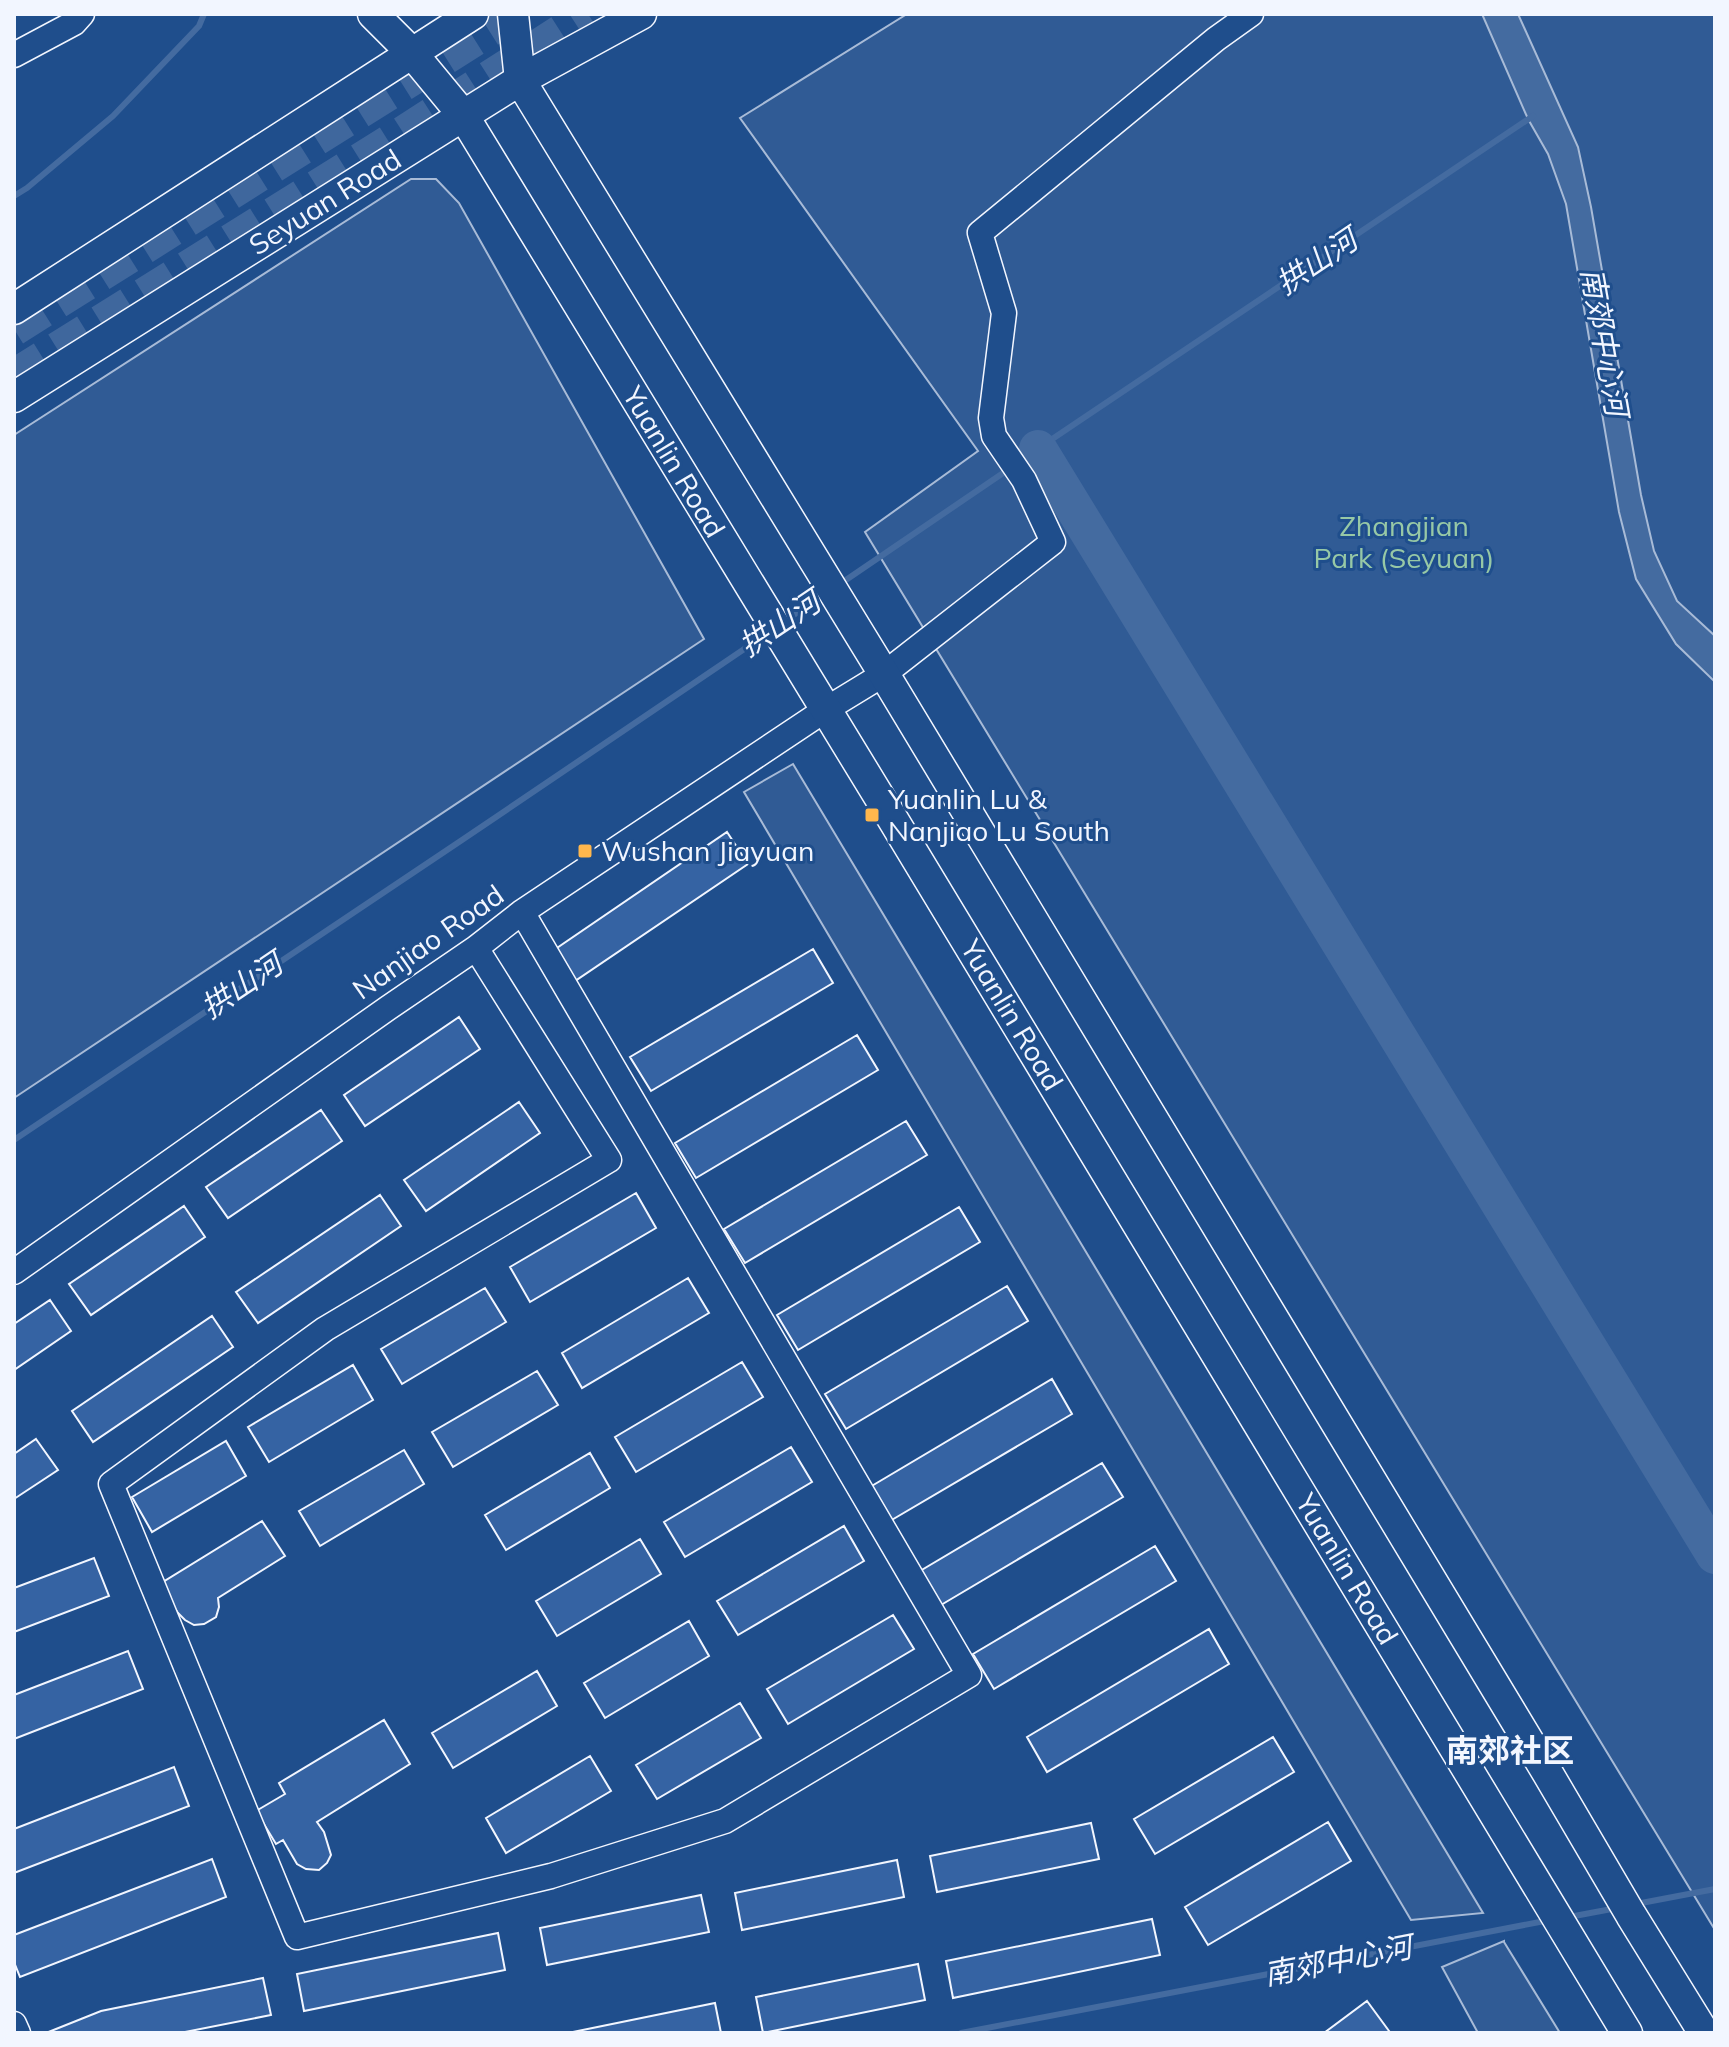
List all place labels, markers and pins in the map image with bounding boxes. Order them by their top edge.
place label: Yuanlin Lu & Nanjiao Lu South [887,781,1110,848]
marker: Yuanlin Lu & Nanjiao Lu South [863,806,881,824]
place label: Wushan Jiayuan [601,833,814,868]
marker: Wushan Jiayuan [576,842,594,860]

